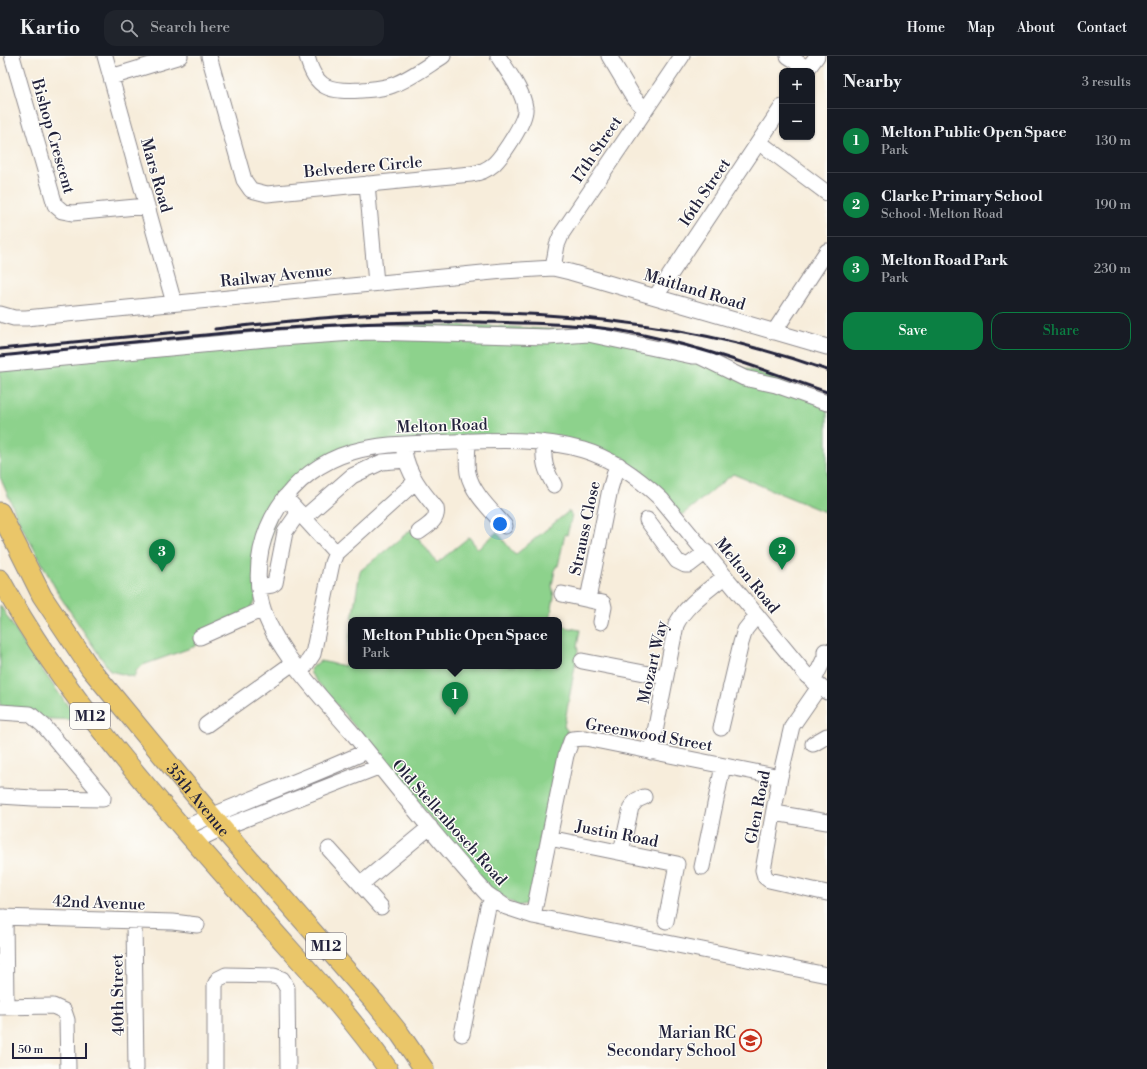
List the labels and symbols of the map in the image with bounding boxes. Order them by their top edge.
street label: Bishop Crescent [27,75,79,196]
street label: 17th Street [567,112,627,187]
street label: Mars Road [136,136,176,215]
street label: Belvedere Circle [302,152,423,182]
street label: 16th Street [675,154,735,231]
street label: Railway Avenue [219,260,333,292]
street label: Maitland Road [642,265,748,315]
street label: Melton Road [396,414,488,438]
street label: Strauss Close [565,479,605,577]
your location [490,514,510,534]
street label: Melton Road [711,534,784,617]
pin: 2 [769,537,795,570]
pin: 3 [149,539,175,572]
street label: Mozart Way [634,619,672,706]
pin: 1 [442,682,468,715]
road number: M12 [70,703,110,729]
street label: Greenwood Street [584,714,714,756]
street label: Old Stellenbosch Road [387,756,511,890]
street label: 35th Avenue [162,759,234,841]
street label: Glen Road [741,769,775,846]
street label: Justin Road [573,816,660,852]
street label: 42nd Avenue [52,891,146,915]
road number: M12 [306,933,346,959]
street label: 40th Street [107,953,129,1036]
place label: Marian RC Secondary School [607,1023,736,1061]
school or university icon: Marian RC Secondary School [738,1028,764,1054]
scale bar [12,1041,87,1060]

